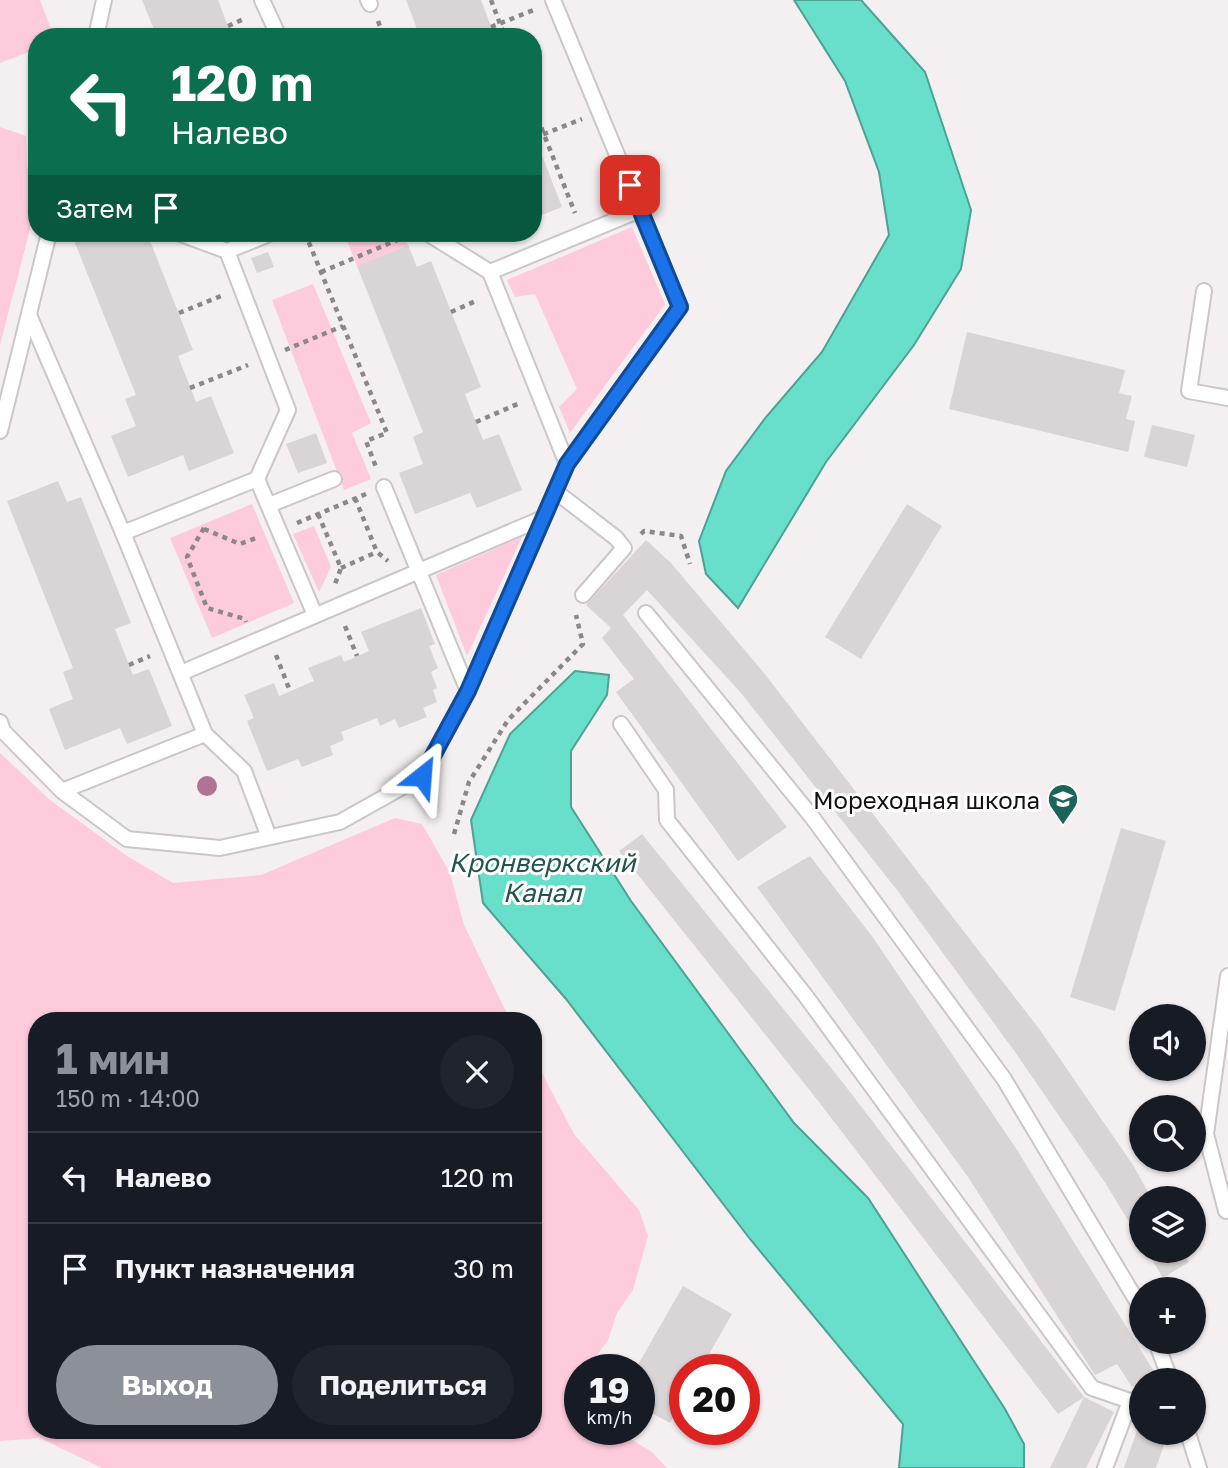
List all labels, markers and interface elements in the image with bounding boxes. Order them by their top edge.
text: 120 m [171,53,313,112]
icon: left [56,56,147,147]
text: Налево [171,113,288,151]
pin [600,155,660,215]
icon: arrive [611,166,649,204]
icon: arrive [147,189,185,227]
text: Затем [56,193,133,224]
position arrow [385,739,459,813]
school or university icon: Мореходная школа [1046,782,1080,826]
place label: Мореходная школа [813,785,1040,814]
water label: Кронверкский Канал [449,847,637,908]
map controls [1129,1004,1206,1445]
button: sound [1129,1004,1206,1081]
text: 1 мин [56,1033,170,1083]
button: close [440,1035,514,1109]
text: 150 m · 14:00 [56,1084,200,1112]
button: search [1129,1095,1206,1172]
icon: left [56,1159,94,1197]
text: Налево [115,1162,211,1193]
text: 120 m [441,1162,514,1193]
button: layers [1129,1186,1206,1263]
icon: arrive [56,1250,94,1288]
text: Пункт назначения [115,1253,355,1284]
text: 30 m [453,1253,514,1284]
button: + [1129,1277,1206,1354]
button: Выход [56,1345,278,1425]
button: Поделиться [292,1345,514,1425]
speed limit sign: 20 [669,1354,760,1445]
button: − [1129,1368,1206,1445]
text: 19 [589,1369,630,1411]
text: km/h [587,1406,632,1428]

